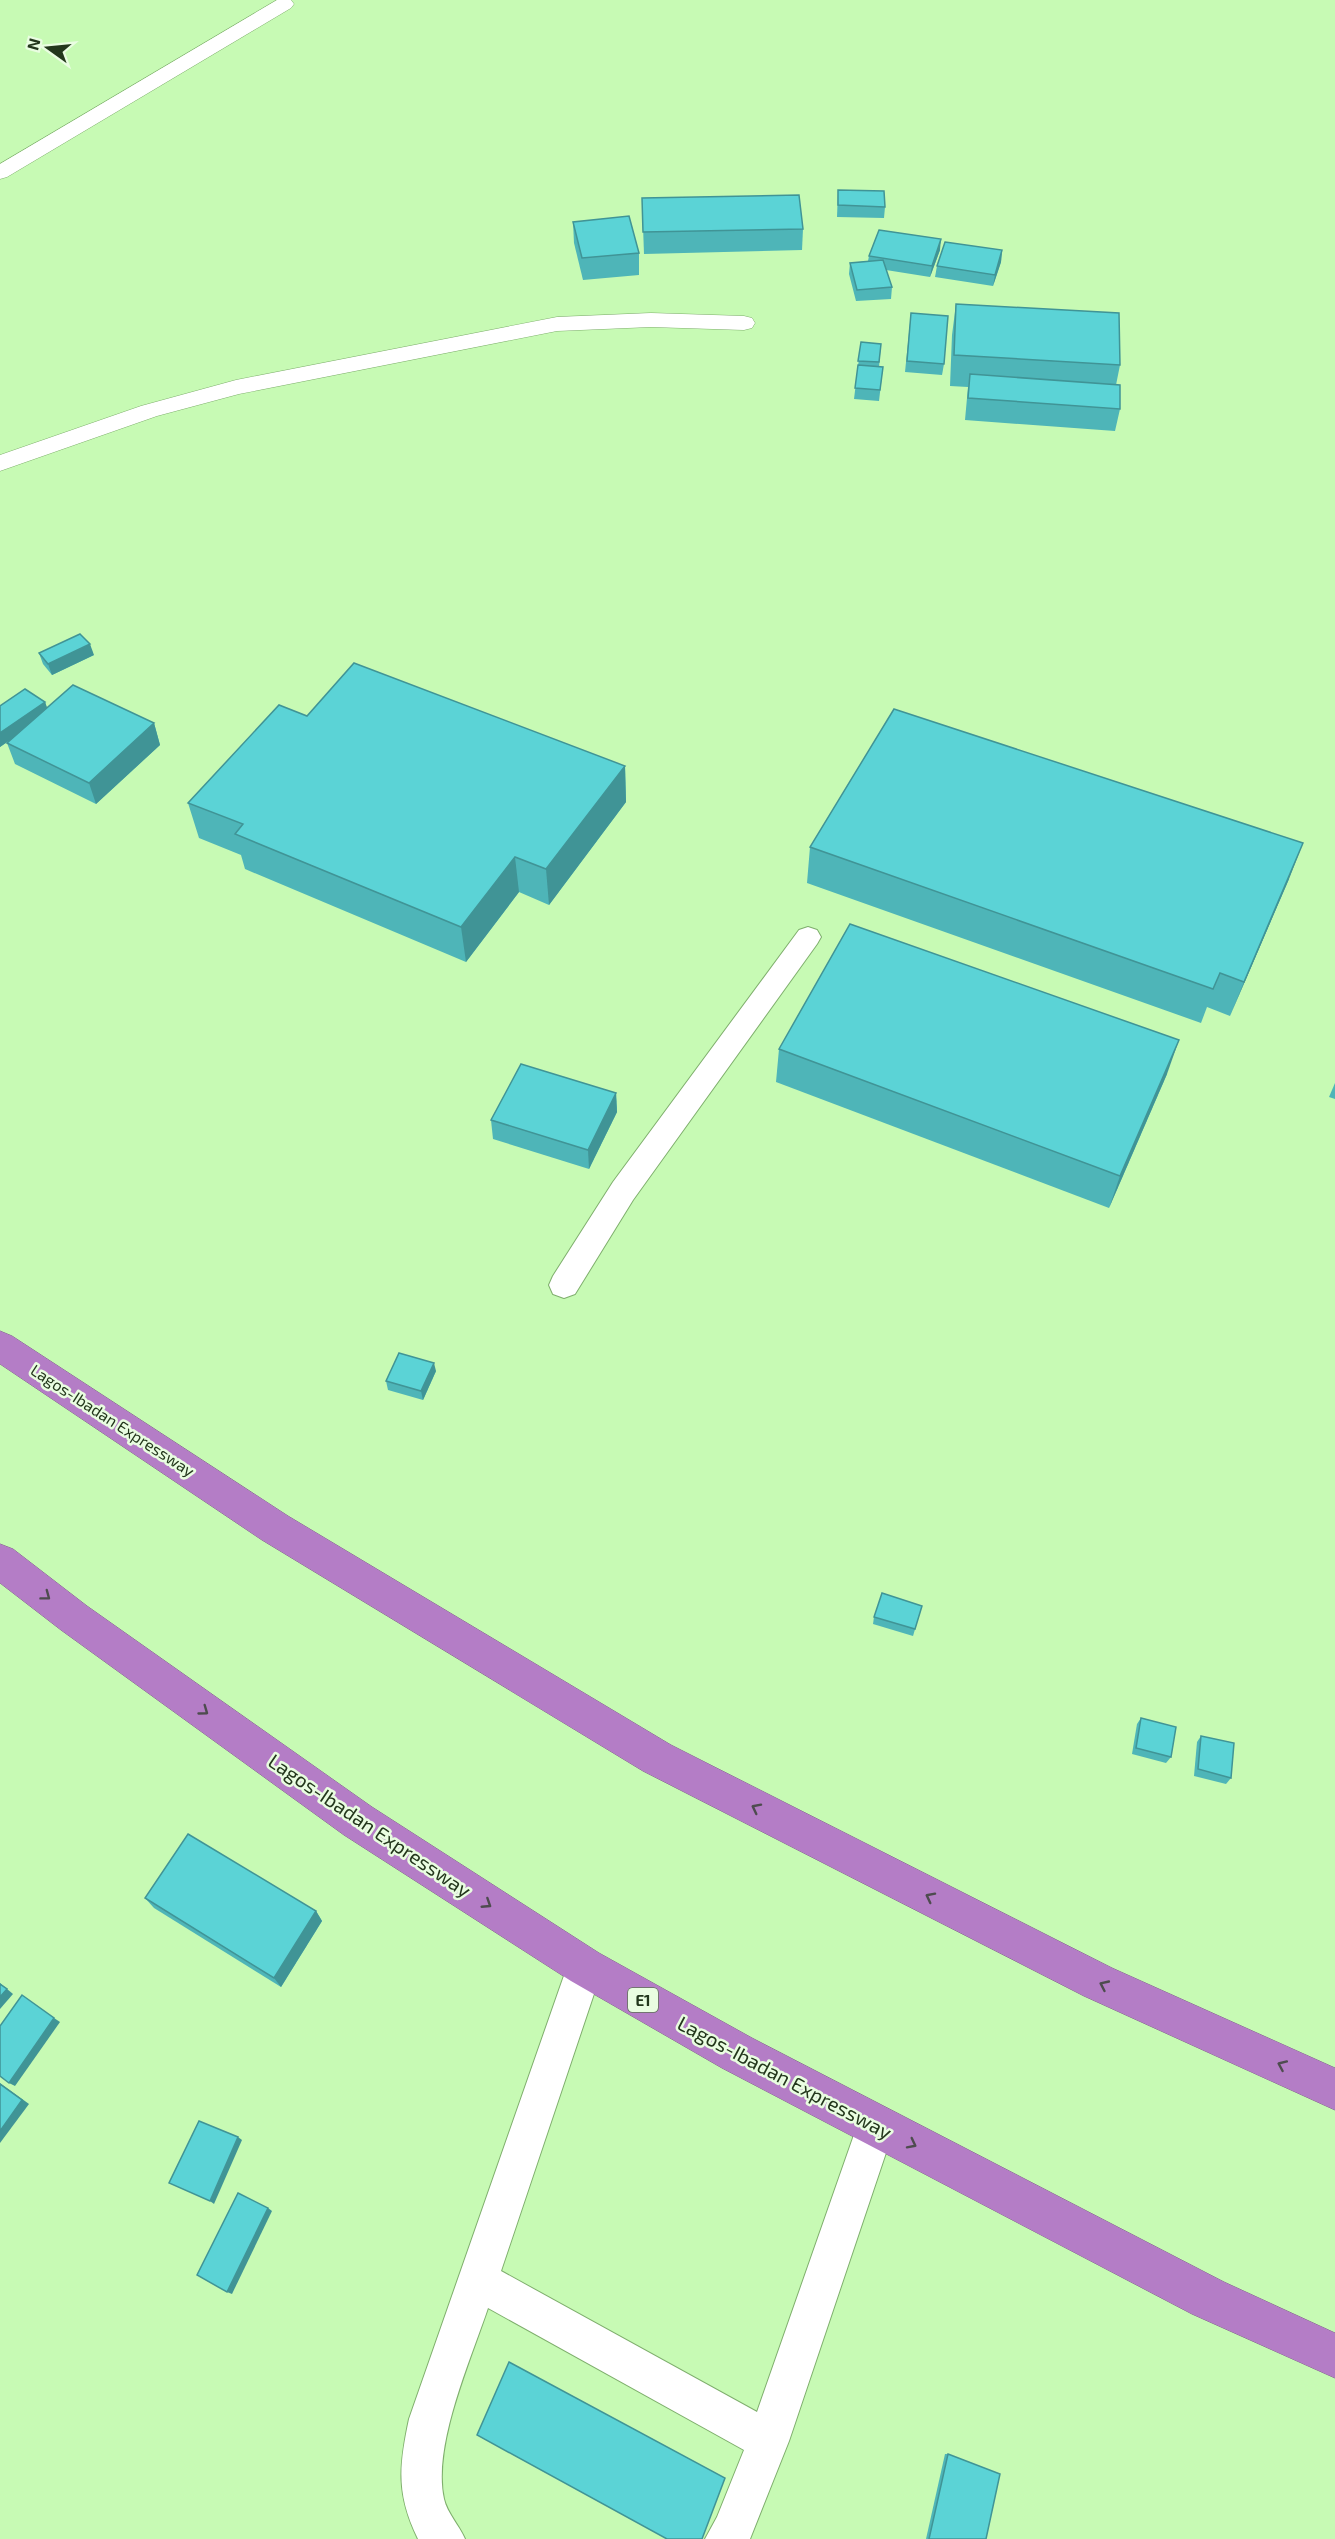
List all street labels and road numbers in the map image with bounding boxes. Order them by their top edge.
street label: Lagos-Ibadan Expressway [28,1360,199,1480]
street label: Lagos-Ibadan Expressway [264,1748,476,1902]
road number: E1 [628,1988,658,2012]
street label: Lagos-Ibadan Expressway [674,2010,897,2144]

